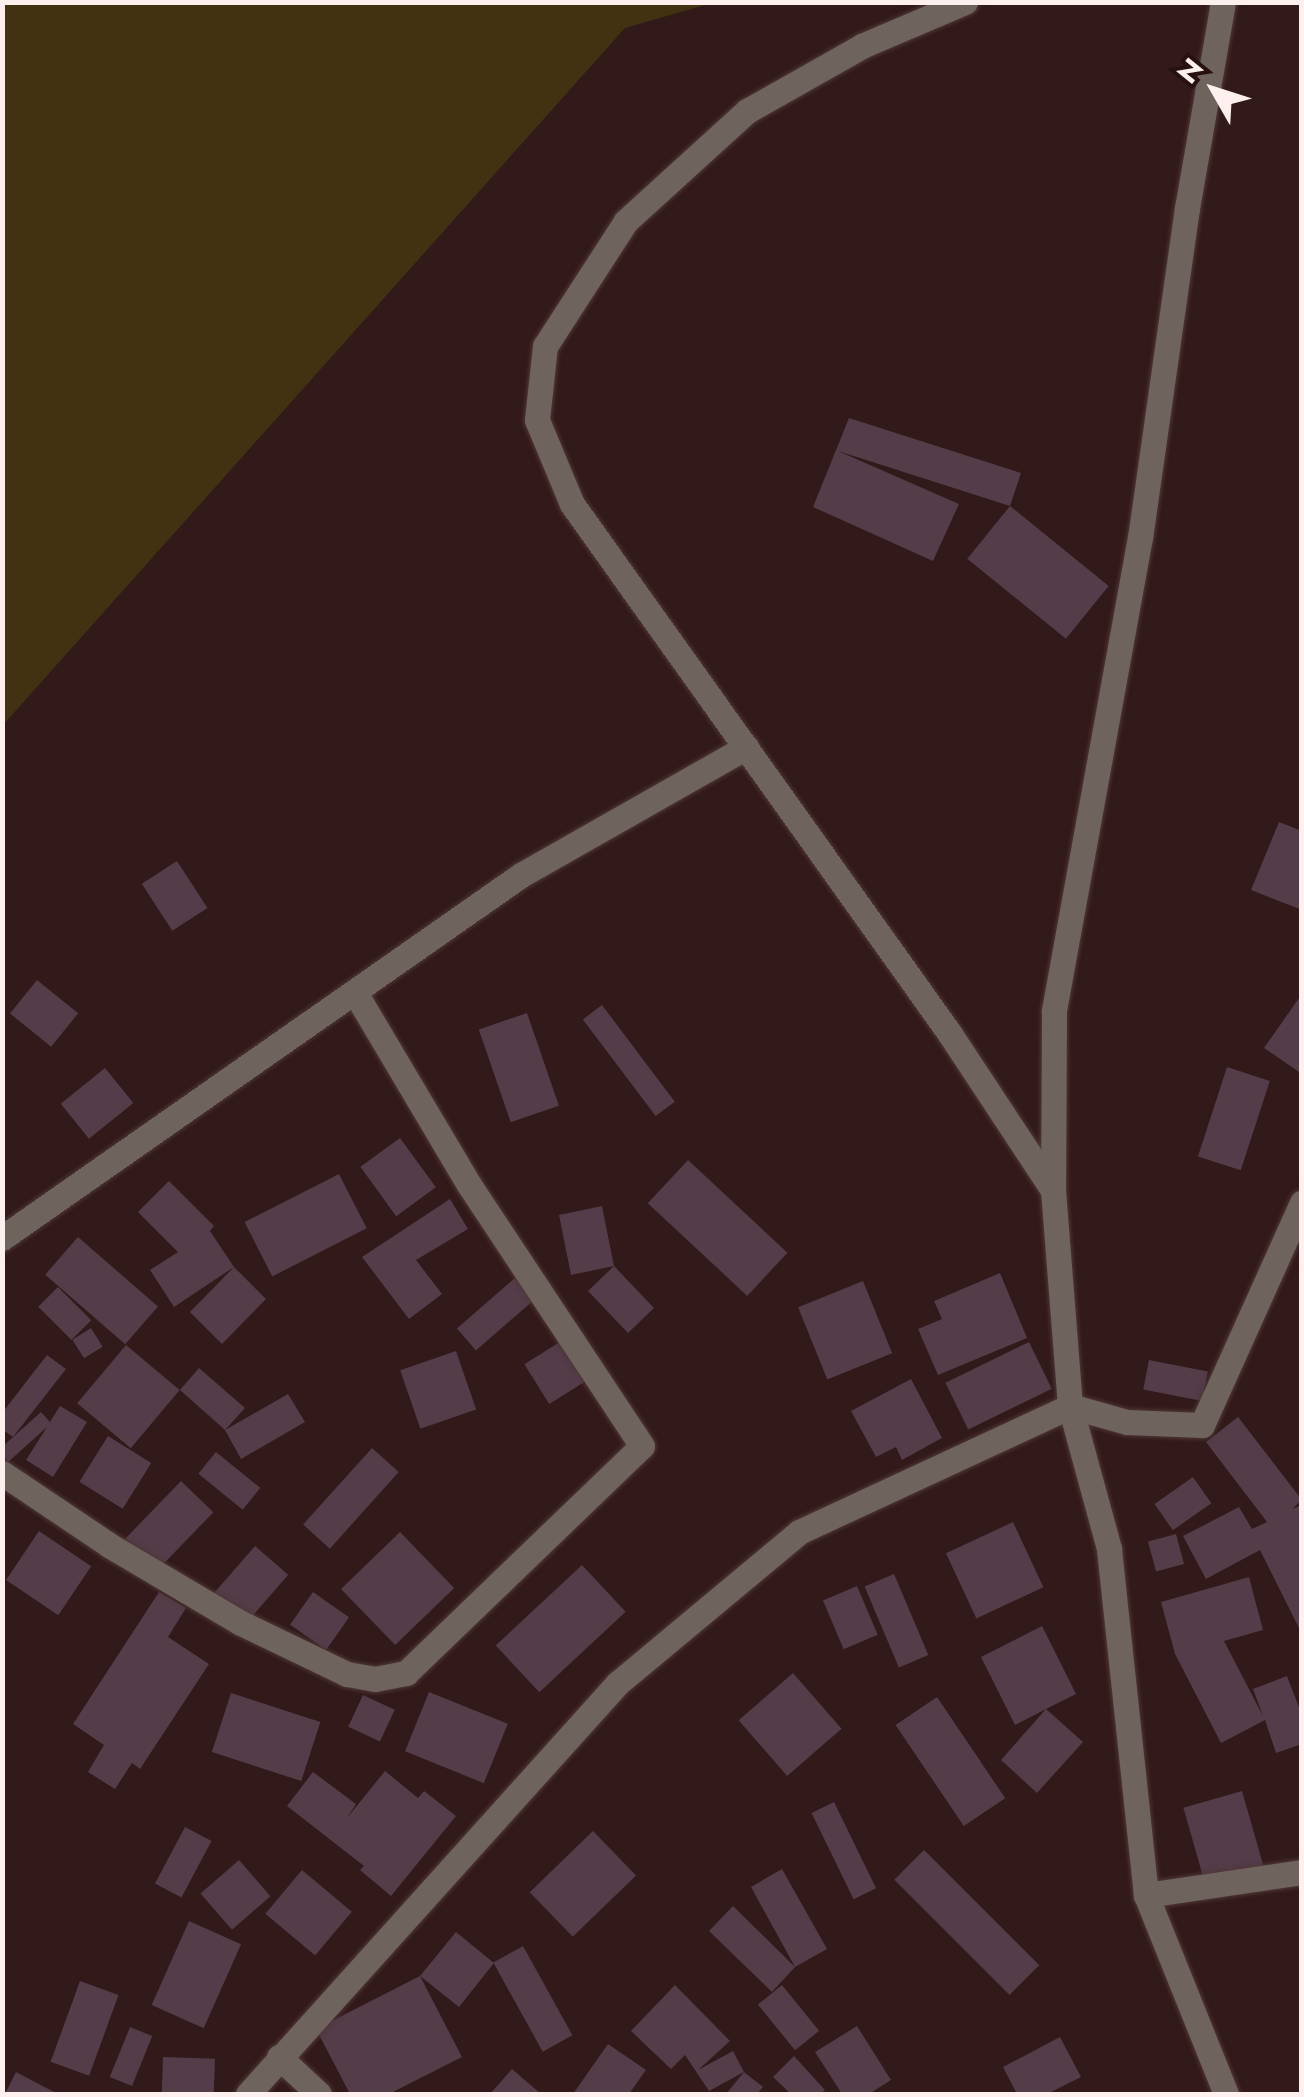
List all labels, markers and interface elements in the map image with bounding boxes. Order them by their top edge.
north arrow [1164,40,1264,140]
text: N [1167,49,1213,92]

